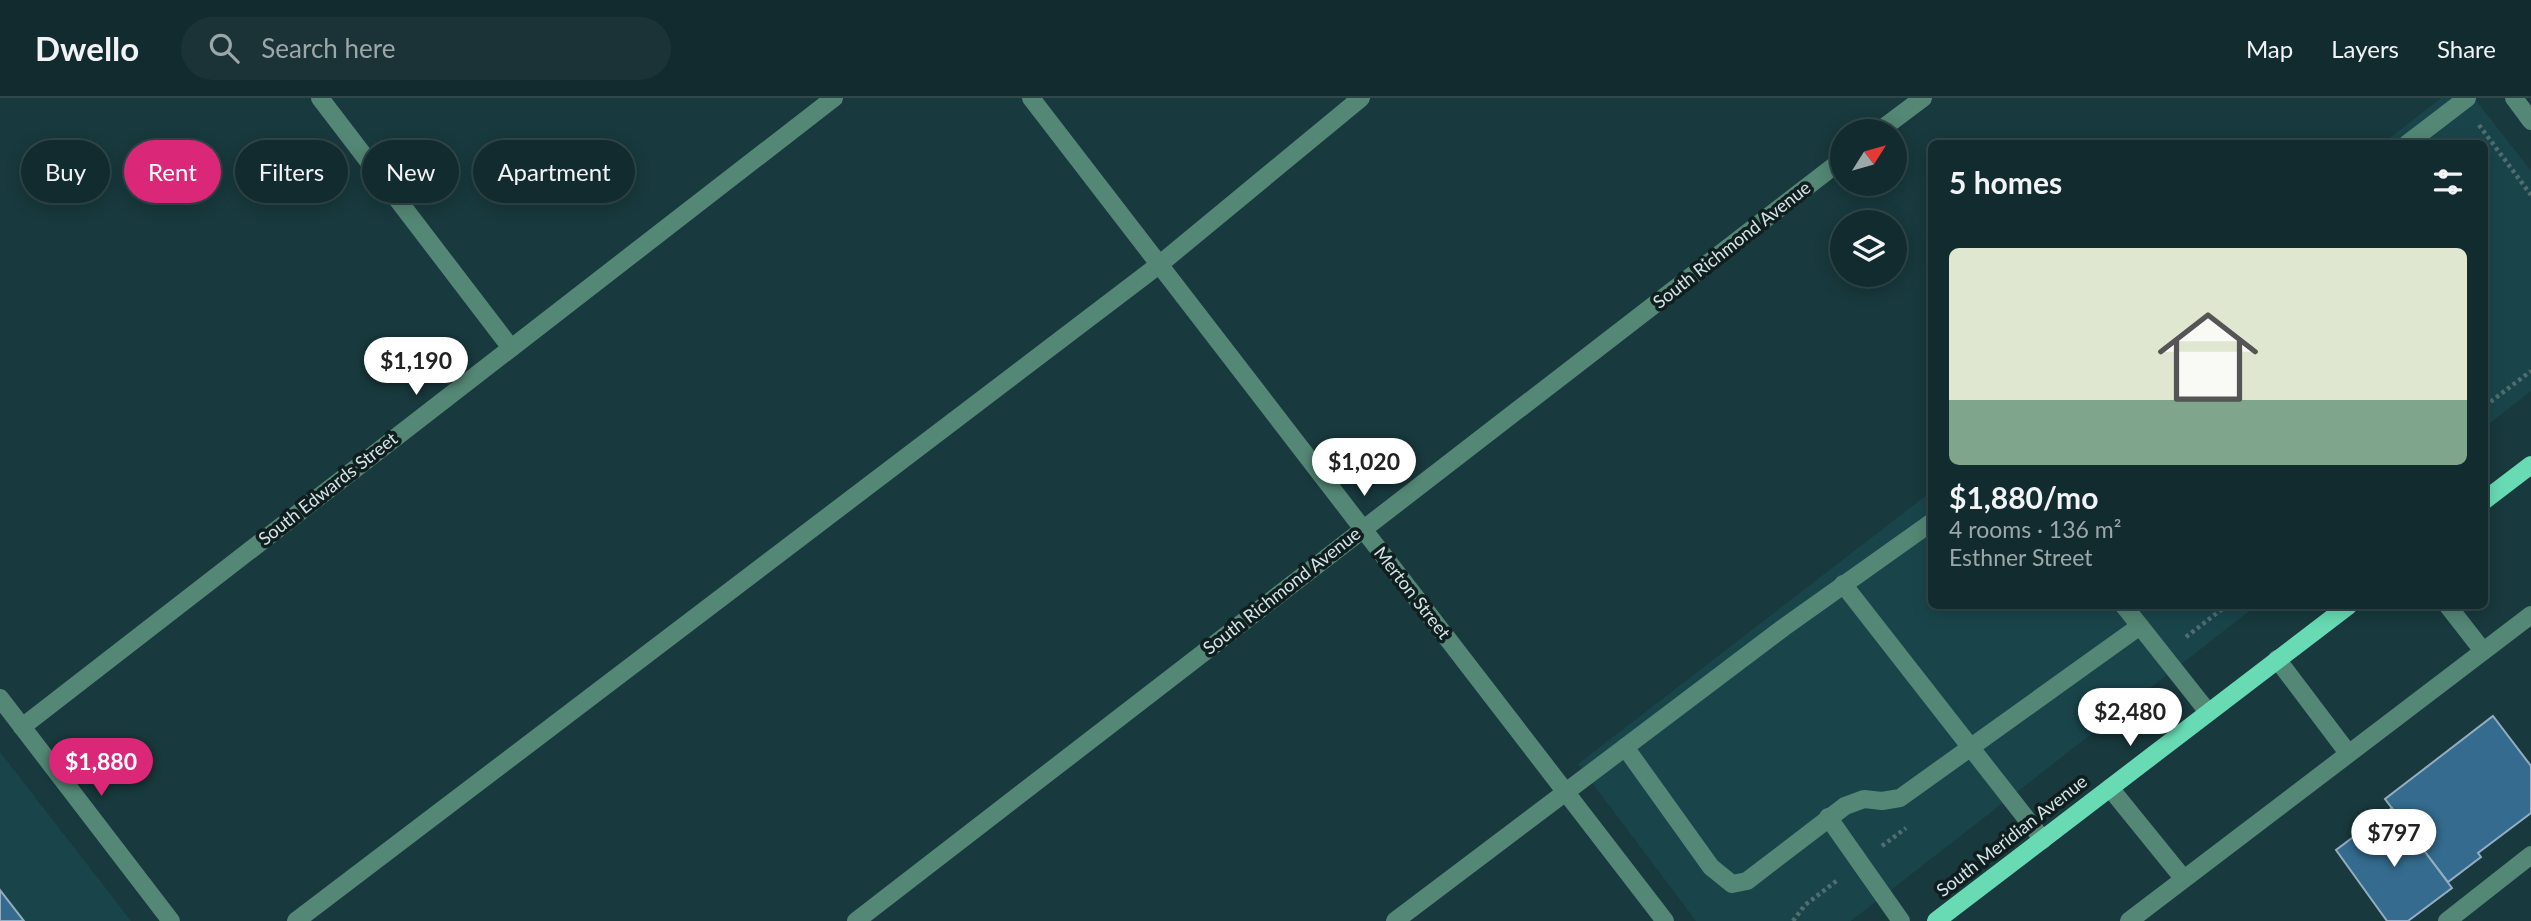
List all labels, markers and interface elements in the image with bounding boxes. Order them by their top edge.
search box [181,17,671,80]
text: Dwello [35,28,139,68]
icon: search [205,29,243,67]
text: Search here [261,32,395,64]
text: Map [2246,34,2293,63]
text: Layers [2331,34,2399,63]
text: Share [2437,34,2496,63]
north arrow [1830,119,1908,196]
map controls [1830,119,1907,287]
chip: Buy [21,140,110,203]
chip: Rent [124,140,221,203]
chip: Filters [235,140,348,203]
chip: New [362,140,459,203]
chip: Apartment [473,140,635,203]
icon: filters [2429,163,2467,201]
text: 5 homes [1949,164,2062,200]
street label: South Richmond Avenue [1648,176,1815,313]
button: layers [1830,210,1907,287]
icon: home [2145,294,2271,420]
pin: $1,190 [359,338,473,397]
text: $1,190 [380,346,452,374]
street label: South Edwards Street [254,427,402,549]
pin: $1,020 [1307,438,1421,498]
text: $1,020 [1328,447,1400,475]
text: $1,880/mo [1949,479,2098,515]
text: 4 rooms · 136 m² [1949,515,2121,543]
street label: South Richmond Avenue [1198,522,1365,659]
street label: Merton Street [1370,542,1456,643]
text: Esthner Street [1949,543,2092,571]
pin: $2,480 [2073,688,2187,748]
text: $2,480 [2094,697,2166,725]
pin: $1,880 [44,738,158,798]
text: $1,880 [65,747,137,775]
street label: South Meridian Avenue [1932,770,2091,901]
pin: $797 [2353,810,2435,869]
text: $797 [2367,818,2421,846]

